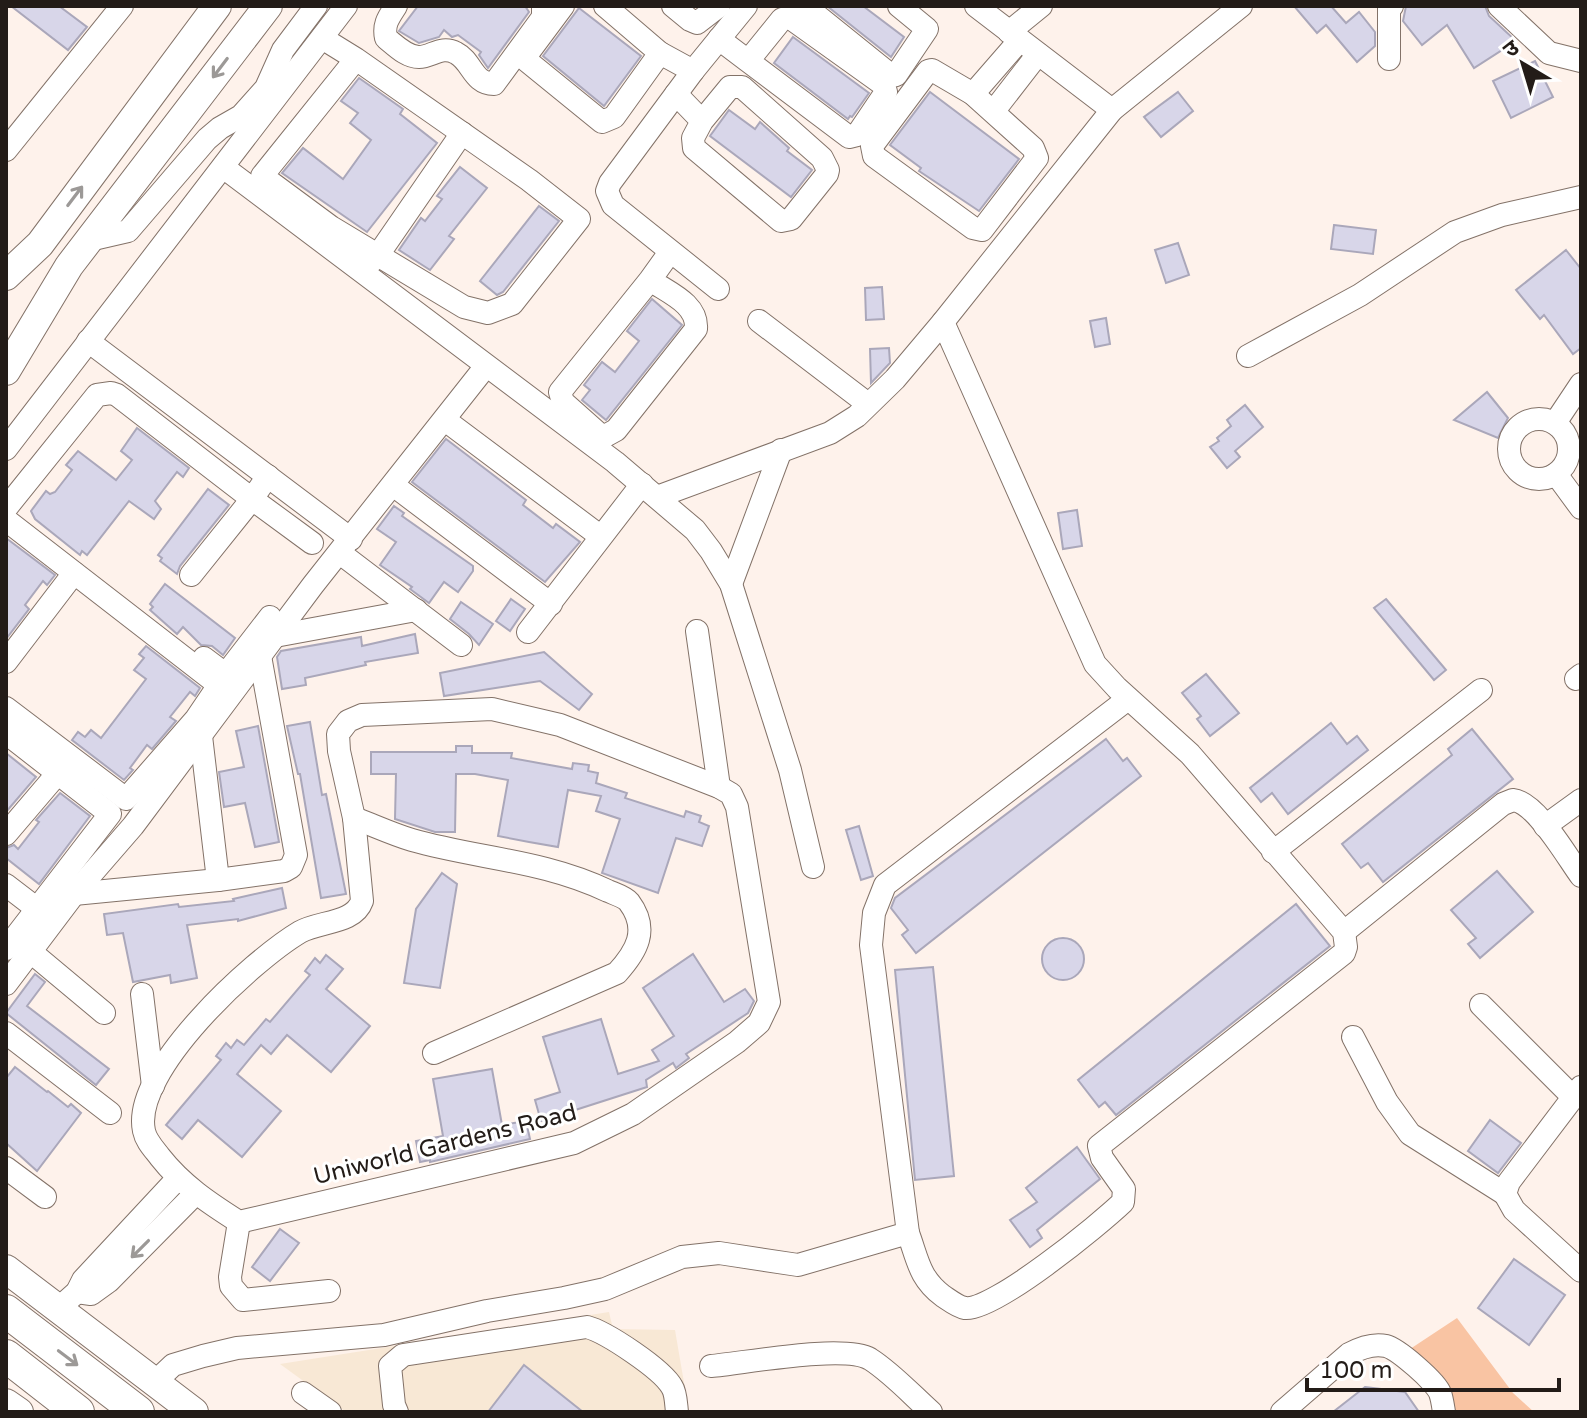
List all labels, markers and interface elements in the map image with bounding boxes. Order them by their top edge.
north arrow [1483,24,1563,104]
text: उ [1498,34,1525,63]
one-way arrow [212,57,229,78]
one-way arrow [67,186,84,207]
street label: Uniworld Gardens Road [311,1098,580,1191]
one-way arrow [131,1239,150,1258]
scale bar [1307,1342,1559,1392]
one-way arrow [57,1350,78,1367]
text: 100 m [1319,1356,1393,1385]

